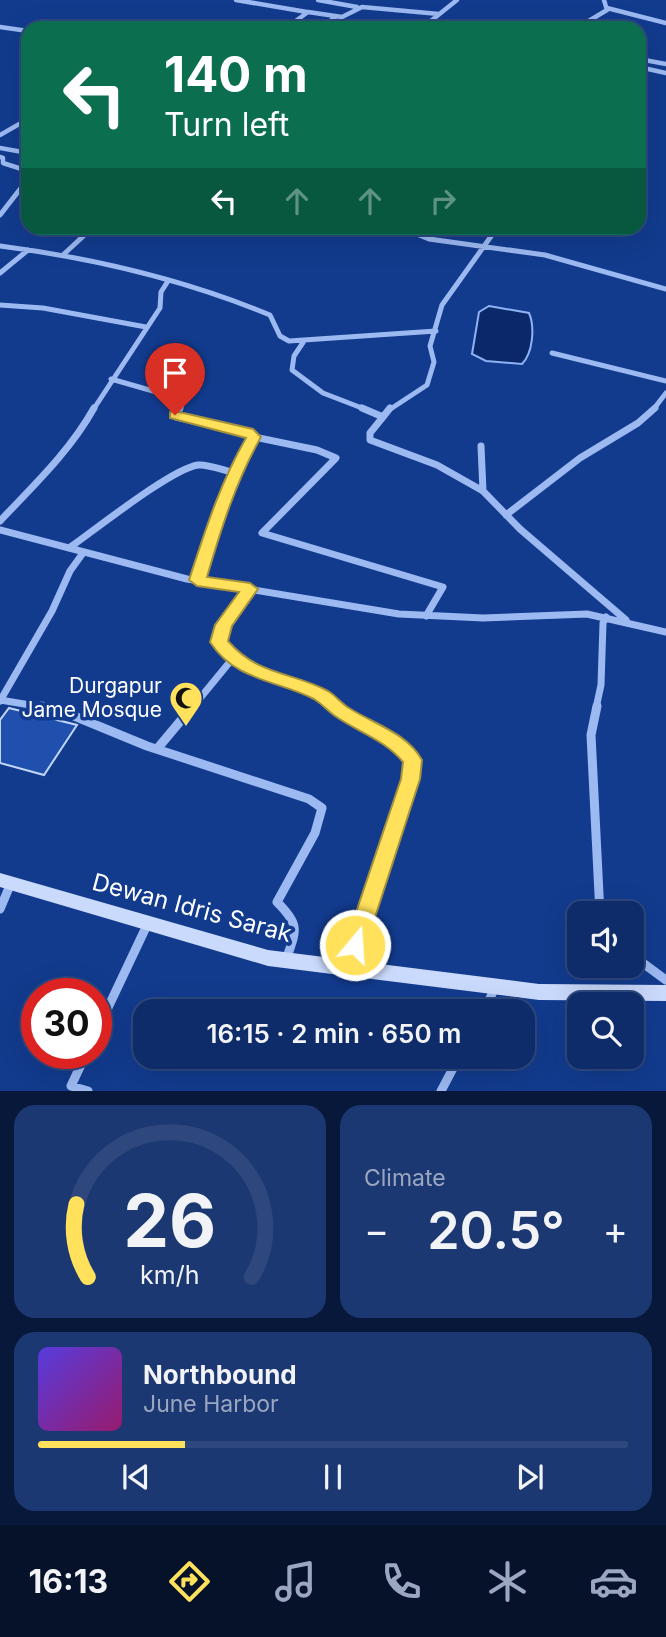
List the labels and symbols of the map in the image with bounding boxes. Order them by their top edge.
pin [145,343,205,415]
place label: Durgapur Jame Mosque [22,673,162,722]
mosque icon: Durgapur Jame Mosque [167,679,205,728]
street label: Dewan Idris Sarak [89,867,295,948]
position arrow [318,908,392,982]
speed limit sign: 30 [21,978,112,1069]

